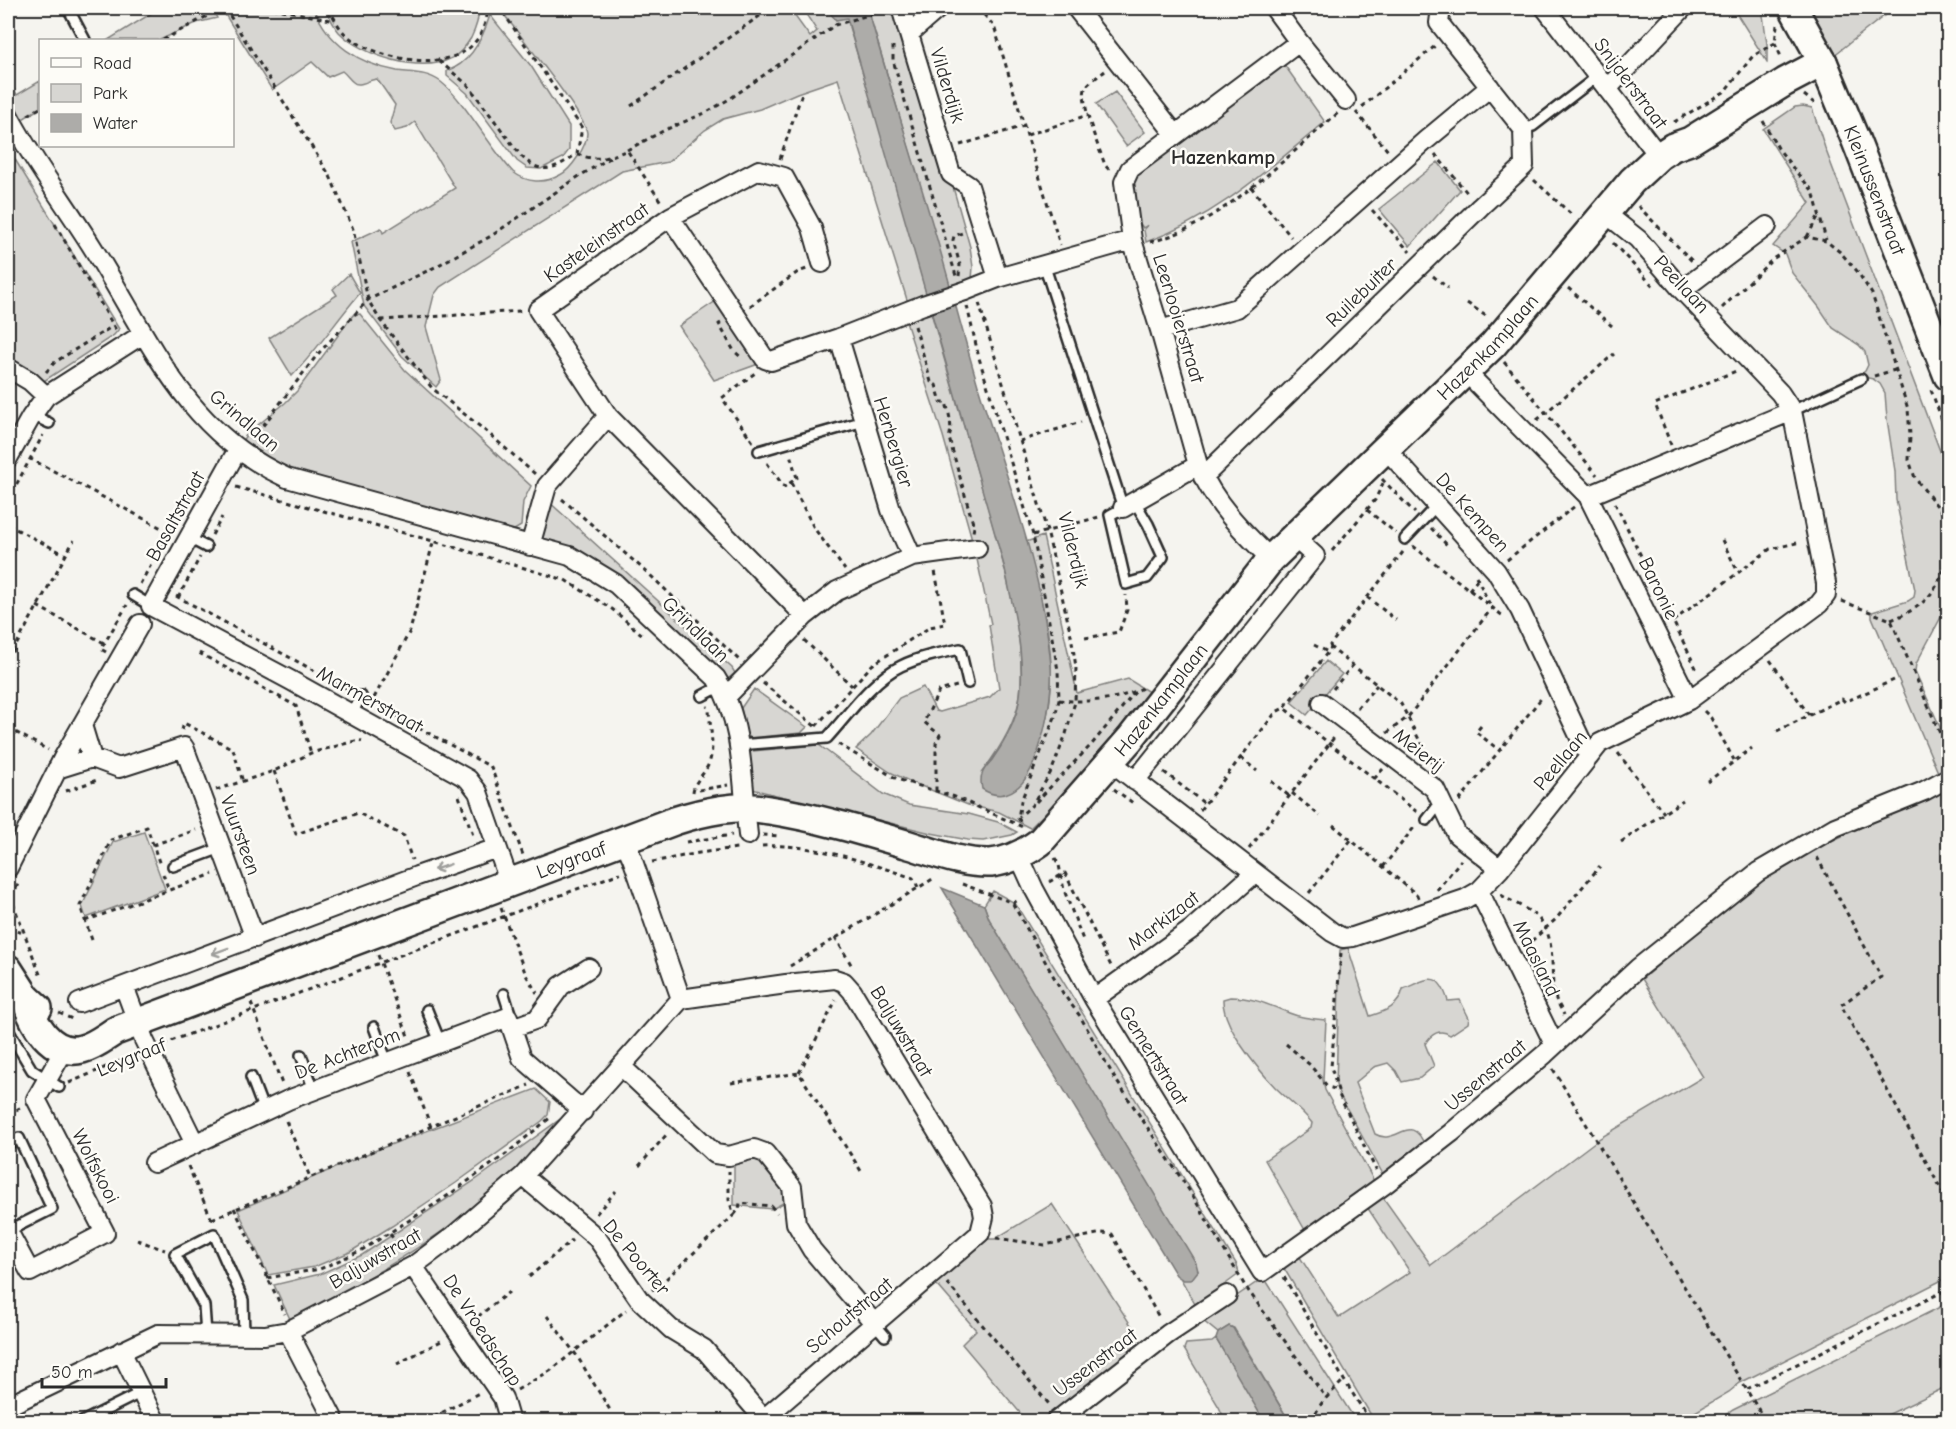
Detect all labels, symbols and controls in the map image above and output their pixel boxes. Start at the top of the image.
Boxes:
street label: Snijderstraat [1589,33,1673,134]
legend [39,39,234,147]
street label: Vilderdijk [925,45,970,126]
text: Road [93,53,132,74]
text: Park [93,83,128,104]
text: Water [93,113,138,134]
street label: Kleinussenstraat [1839,122,1911,259]
district label: Hazenkamp [1171,145,1275,169]
street label: Kasteleinstraat [539,197,654,287]
street label: Leerlooierstraat [1148,251,1209,387]
street label: Peellaan [1649,251,1714,318]
street label: Ruilebuiter [1321,253,1402,332]
street label: Hazenkamplaan [1432,290,1543,405]
street label: Grindlaan [205,384,284,456]
street label: Herbergier [869,394,918,490]
street label: Basaltstraat [141,466,210,565]
street label: De Kempen [1431,468,1514,557]
street label: Vilderdijk [1053,510,1094,591]
street label: Baronie [1634,553,1683,623]
street label: Grindlaan [657,592,734,667]
street label: Hazenkamplaan [1109,639,1212,761]
street label: Marmerstraat [313,661,428,739]
street label: Meierij [1389,723,1449,777]
street label: Peellaan [1529,726,1592,795]
street label: Vuursteen [216,792,266,878]
street label: Leygraaf [533,836,611,884]
one-way arrow [433,863,452,874]
street label: Markizaat [1123,885,1205,955]
street label: Maasland [1508,916,1565,1000]
one-way arrow [211,946,230,957]
street label: Baljuwstraat [865,982,938,1082]
street label: Gemertstraat [1114,1001,1194,1110]
street label: De Achterom [291,1023,403,1084]
street label: Leygraaf [93,1033,171,1082]
street label: Ussenstraat [1440,1034,1532,1116]
street label: Wolfskooi [67,1125,124,1207]
street label: De Poorter [598,1215,675,1300]
street label: Baljuwstraat [325,1222,426,1294]
street label: De Vroedschap [438,1270,527,1390]
street label: Schoutstraat [801,1272,898,1358]
street label: Ussenstraat [1049,1323,1143,1402]
scale bar [42,1351,166,1389]
text: 50 m [51,1362,93,1383]

